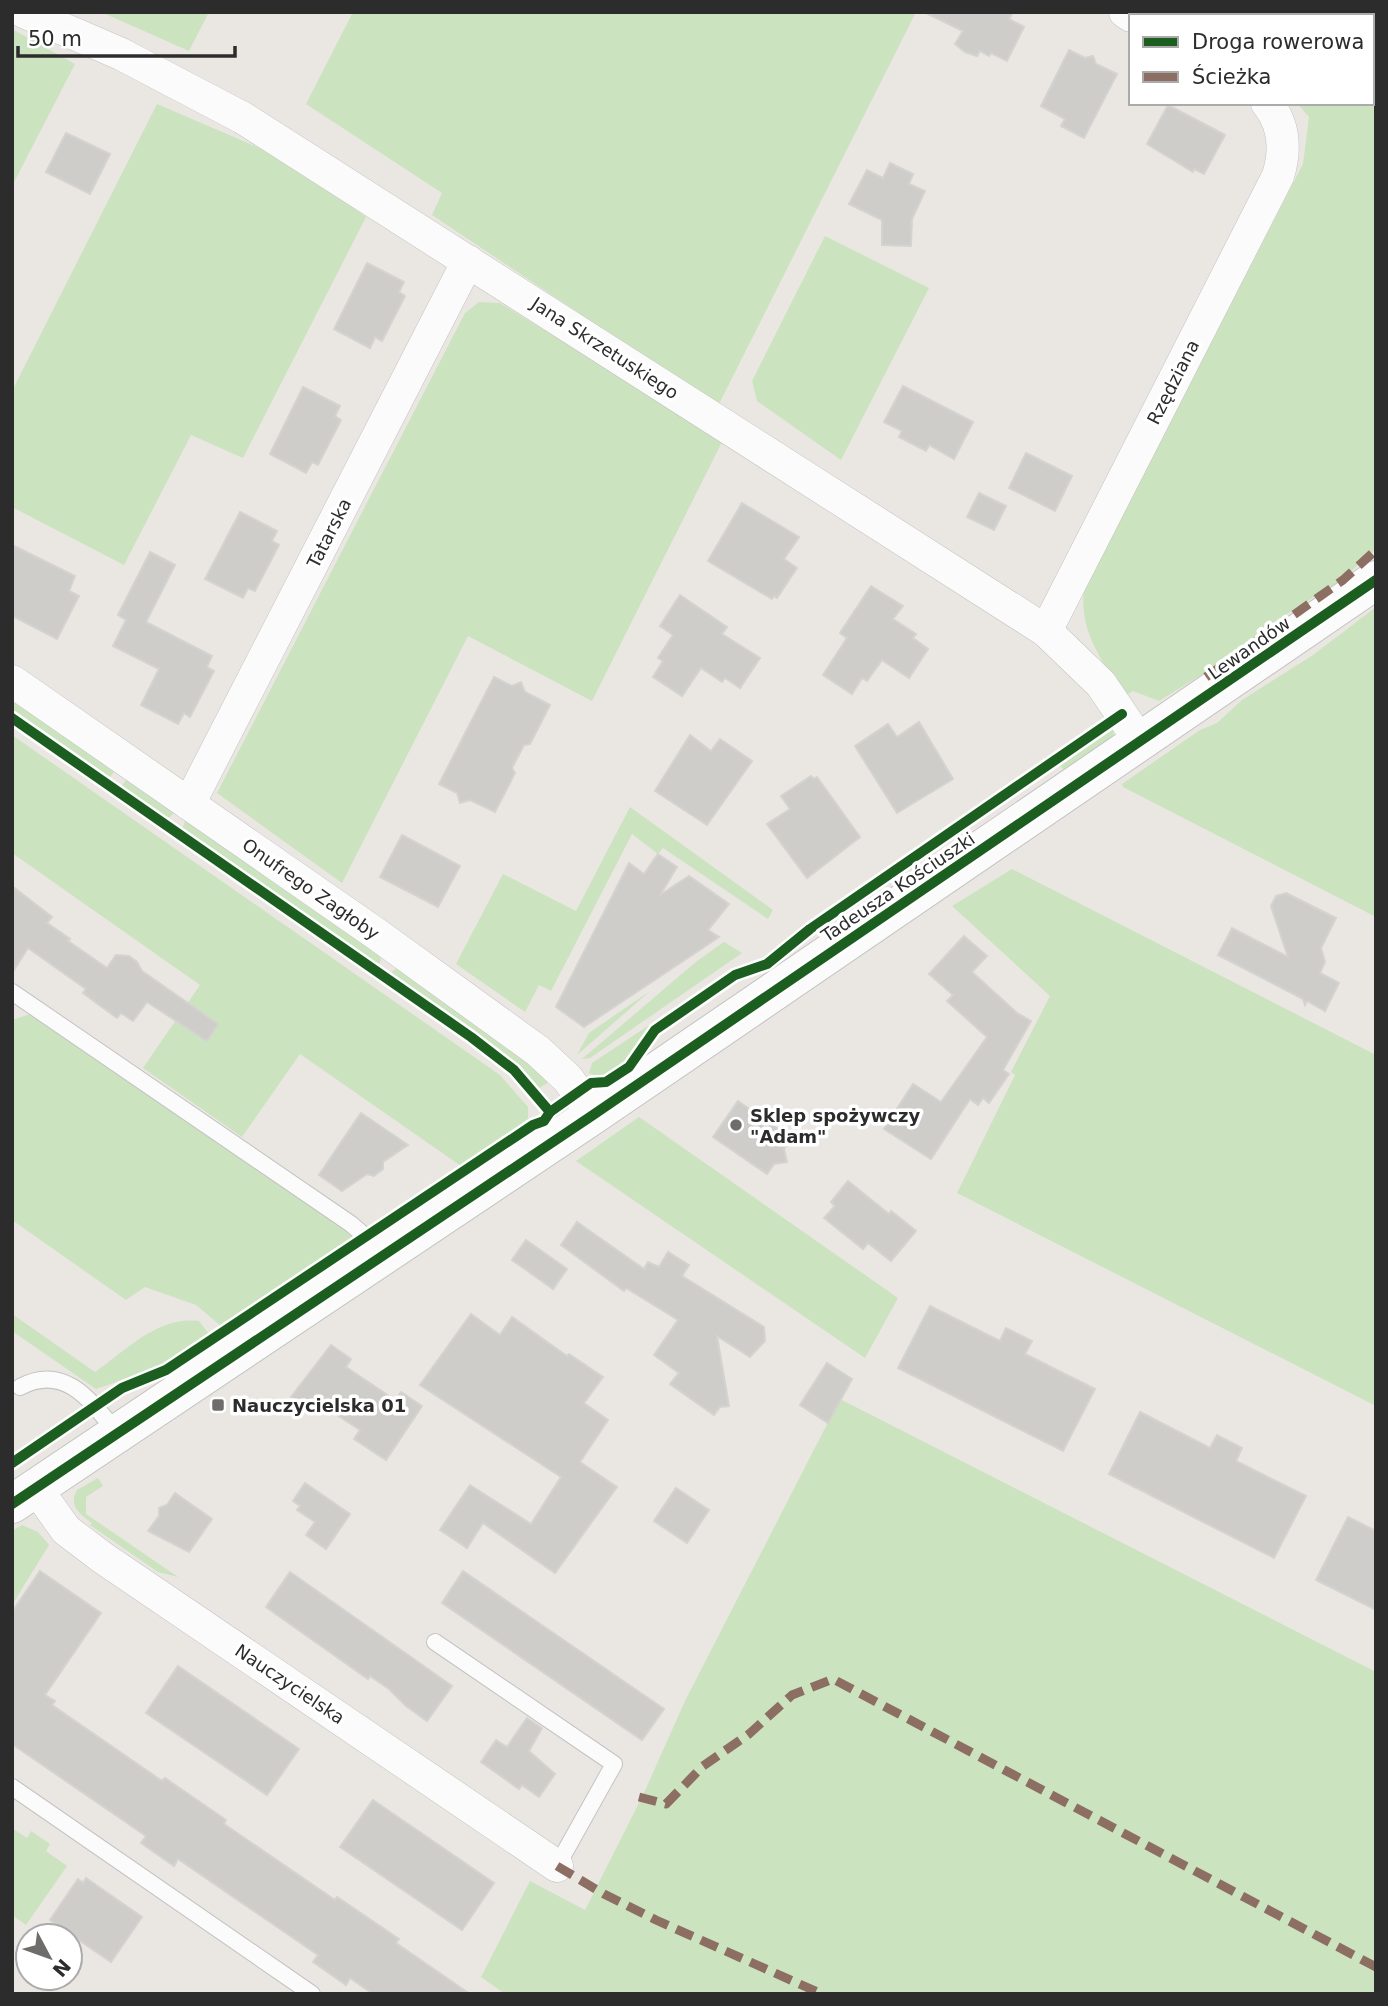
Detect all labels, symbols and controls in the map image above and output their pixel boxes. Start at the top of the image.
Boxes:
scale bar [18,14,234,58]
legend [1129,14,1374,105]
text: 50 m [28,27,82,51]
text: Droga rowerowa [1192,30,1364,54]
text: Ścieżka [1192,64,1271,89]
street label: Jana Skrzetuskiego [527,292,682,403]
street label: Rzędziana [1143,336,1203,428]
street label: Tatarska [302,495,355,572]
street label: Lewandów [1204,612,1294,684]
street label: Tadeusza Kościuszki [817,828,979,947]
street label: Onufrego Zagłoby [238,834,384,944]
place label: Sklep spożywczy "Adam" [750,1105,920,1147]
marker: Sklep spożywczy "Adam" [728,1117,744,1133]
place label: Nauczycielska 01 [232,1395,406,1416]
marker: Nauczycielska 01 [210,1397,226,1413]
street label: Nauczycielska [231,1640,349,1728]
north arrow [14,1922,84,1992]
text: N [48,1955,75,1981]

